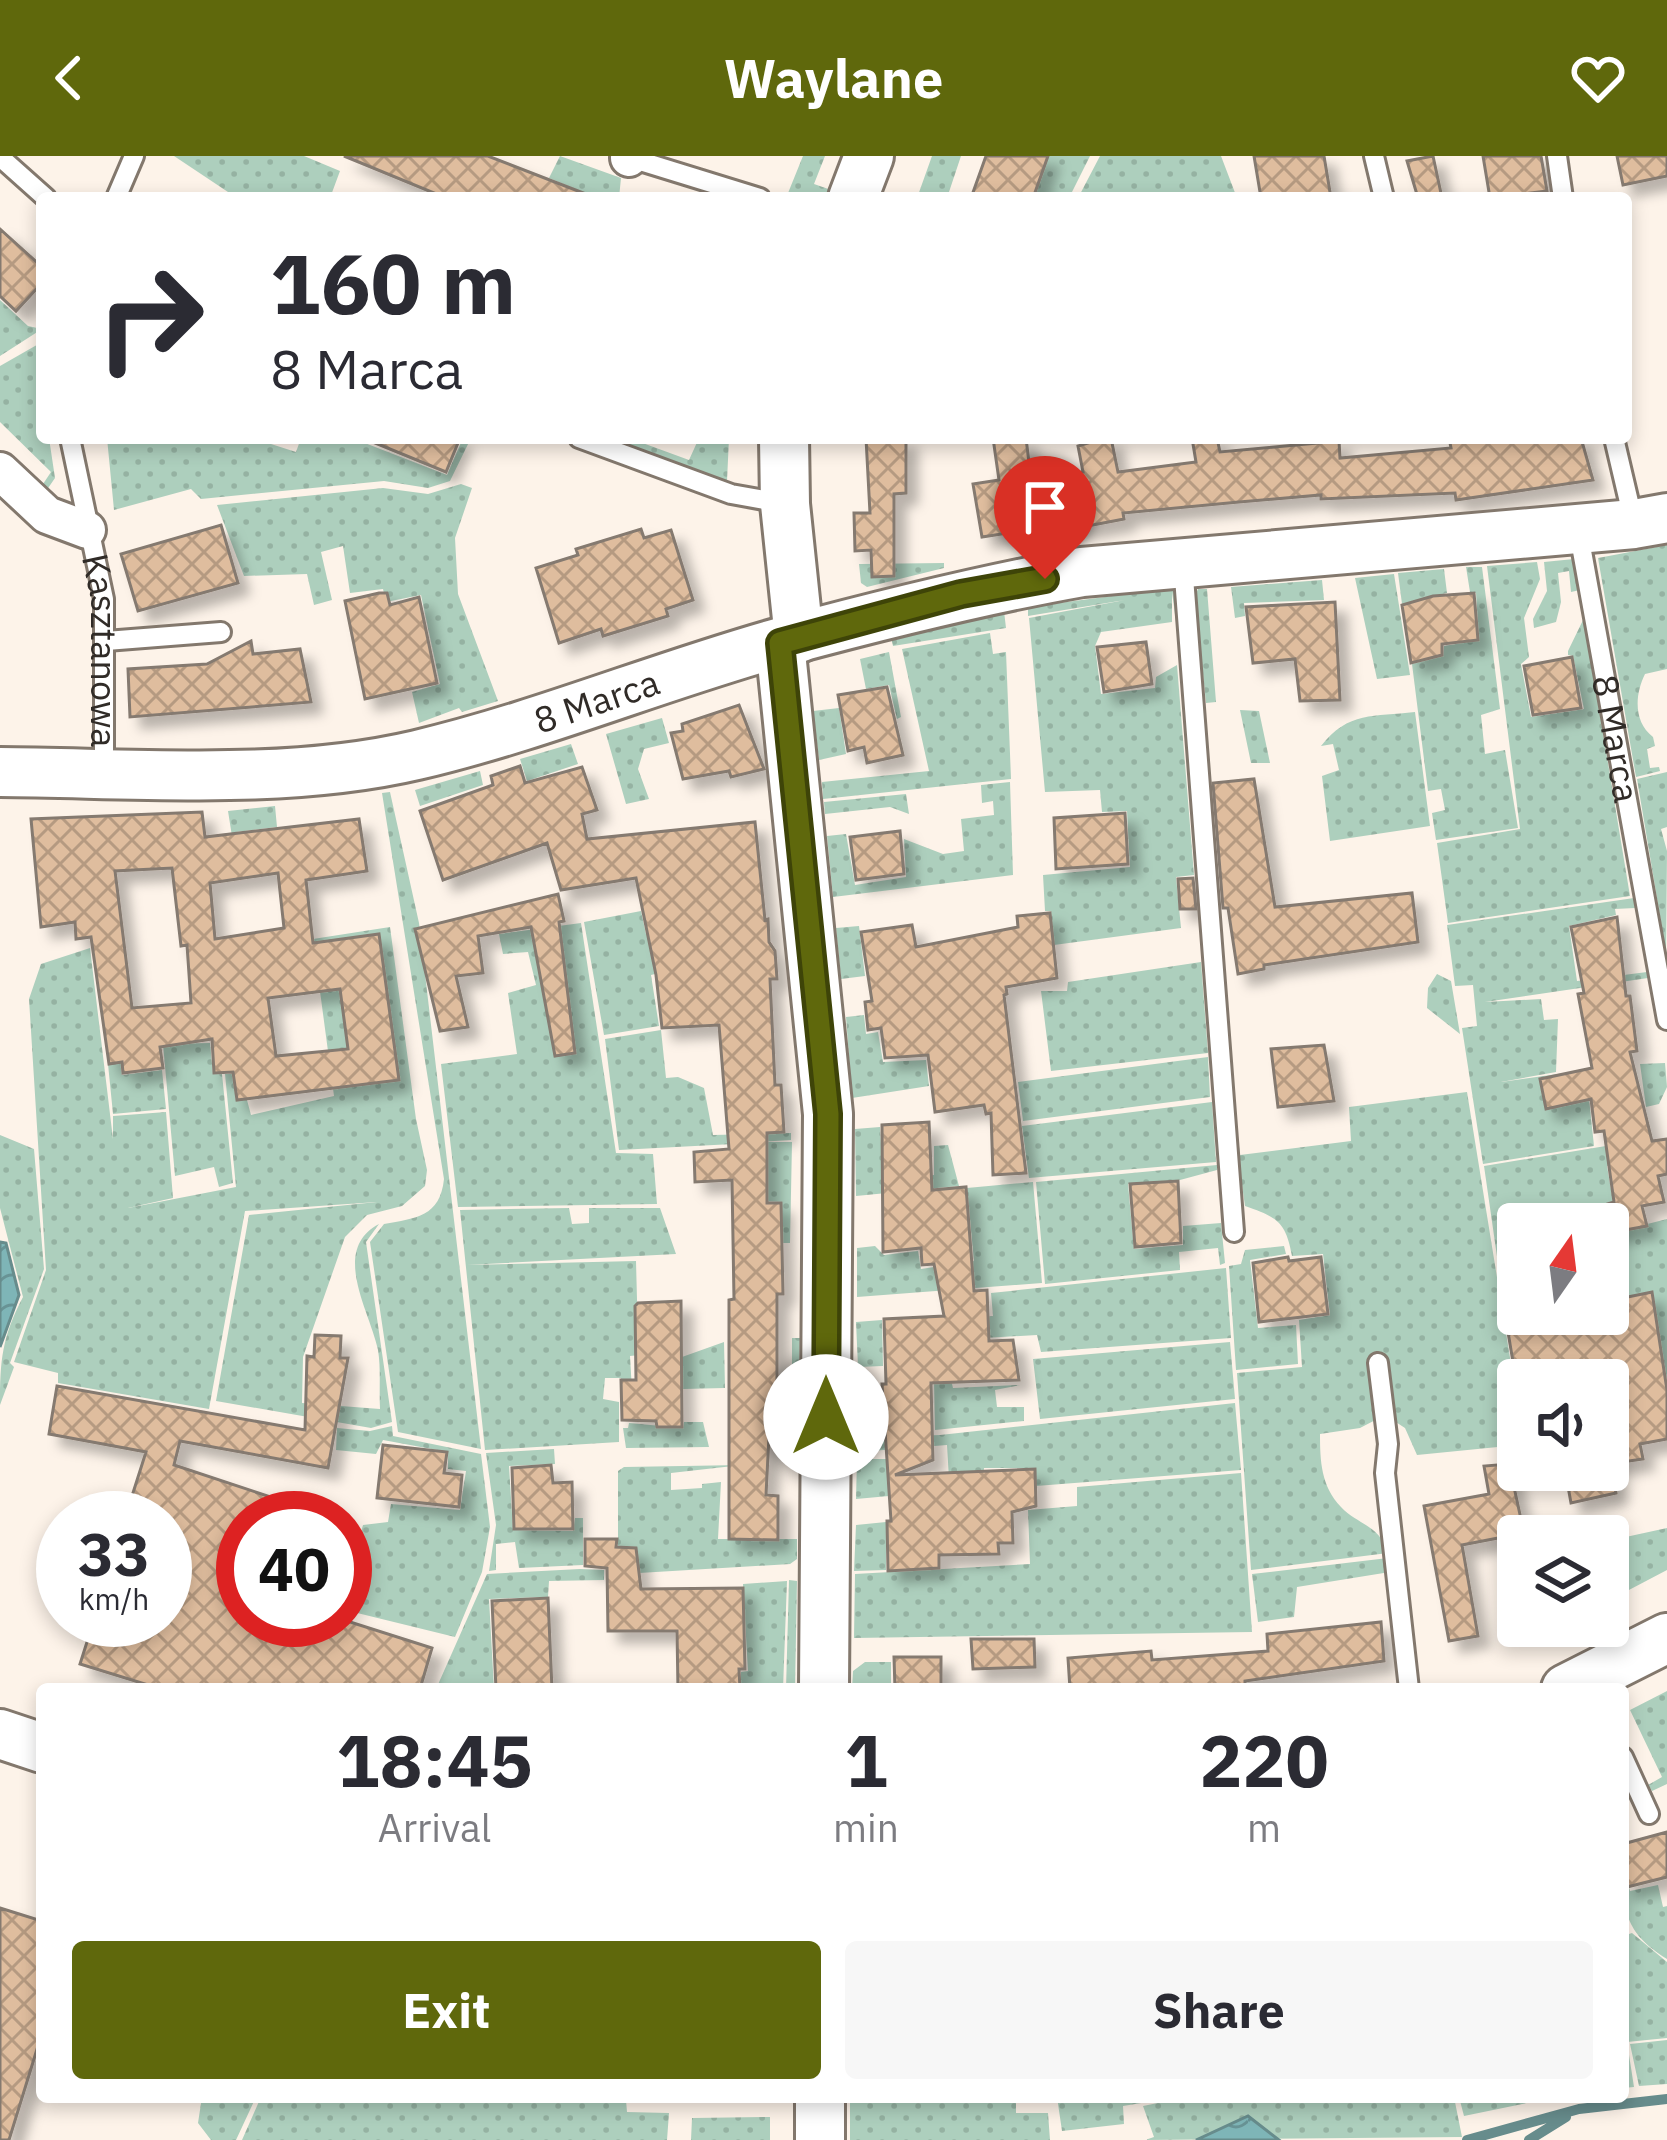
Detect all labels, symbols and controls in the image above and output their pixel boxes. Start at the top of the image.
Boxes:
text: Waylane [724,43,943,113]
icon: back [36,45,102,111]
icon: heart [1565,45,1631,111]
text: 160 m [270,228,516,337]
icon: right [72,240,228,396]
text: 8 Marca [270,334,463,404]
pin [994,456,1096,579]
icon: arrive [1012,474,1078,540]
street label: Kasztanowa [72,549,128,748]
street label: 8 Marca [528,658,665,743]
street label: 8 Marca [1582,671,1651,806]
north arrow [1497,1203,1629,1335]
map controls [1497,1203,1629,1647]
position arrow [763,1354,889,1480]
button: sound [1497,1359,1629,1491]
speed limit sign: 40 [216,1491,372,1647]
text: 33 [78,1514,150,1593]
button: layers [1497,1515,1629,1647]
text: km/h [79,1579,149,1618]
text: 18:45 [336,1713,533,1807]
text: 1 [844,1713,888,1807]
text: 220 [1199,1713,1329,1807]
text: Arrival [378,1802,491,1853]
text: min [833,1802,899,1853]
text: m [1247,1802,1281,1853]
button: Exit [72,1941,821,2079]
button: Share [845,1941,1593,2079]

